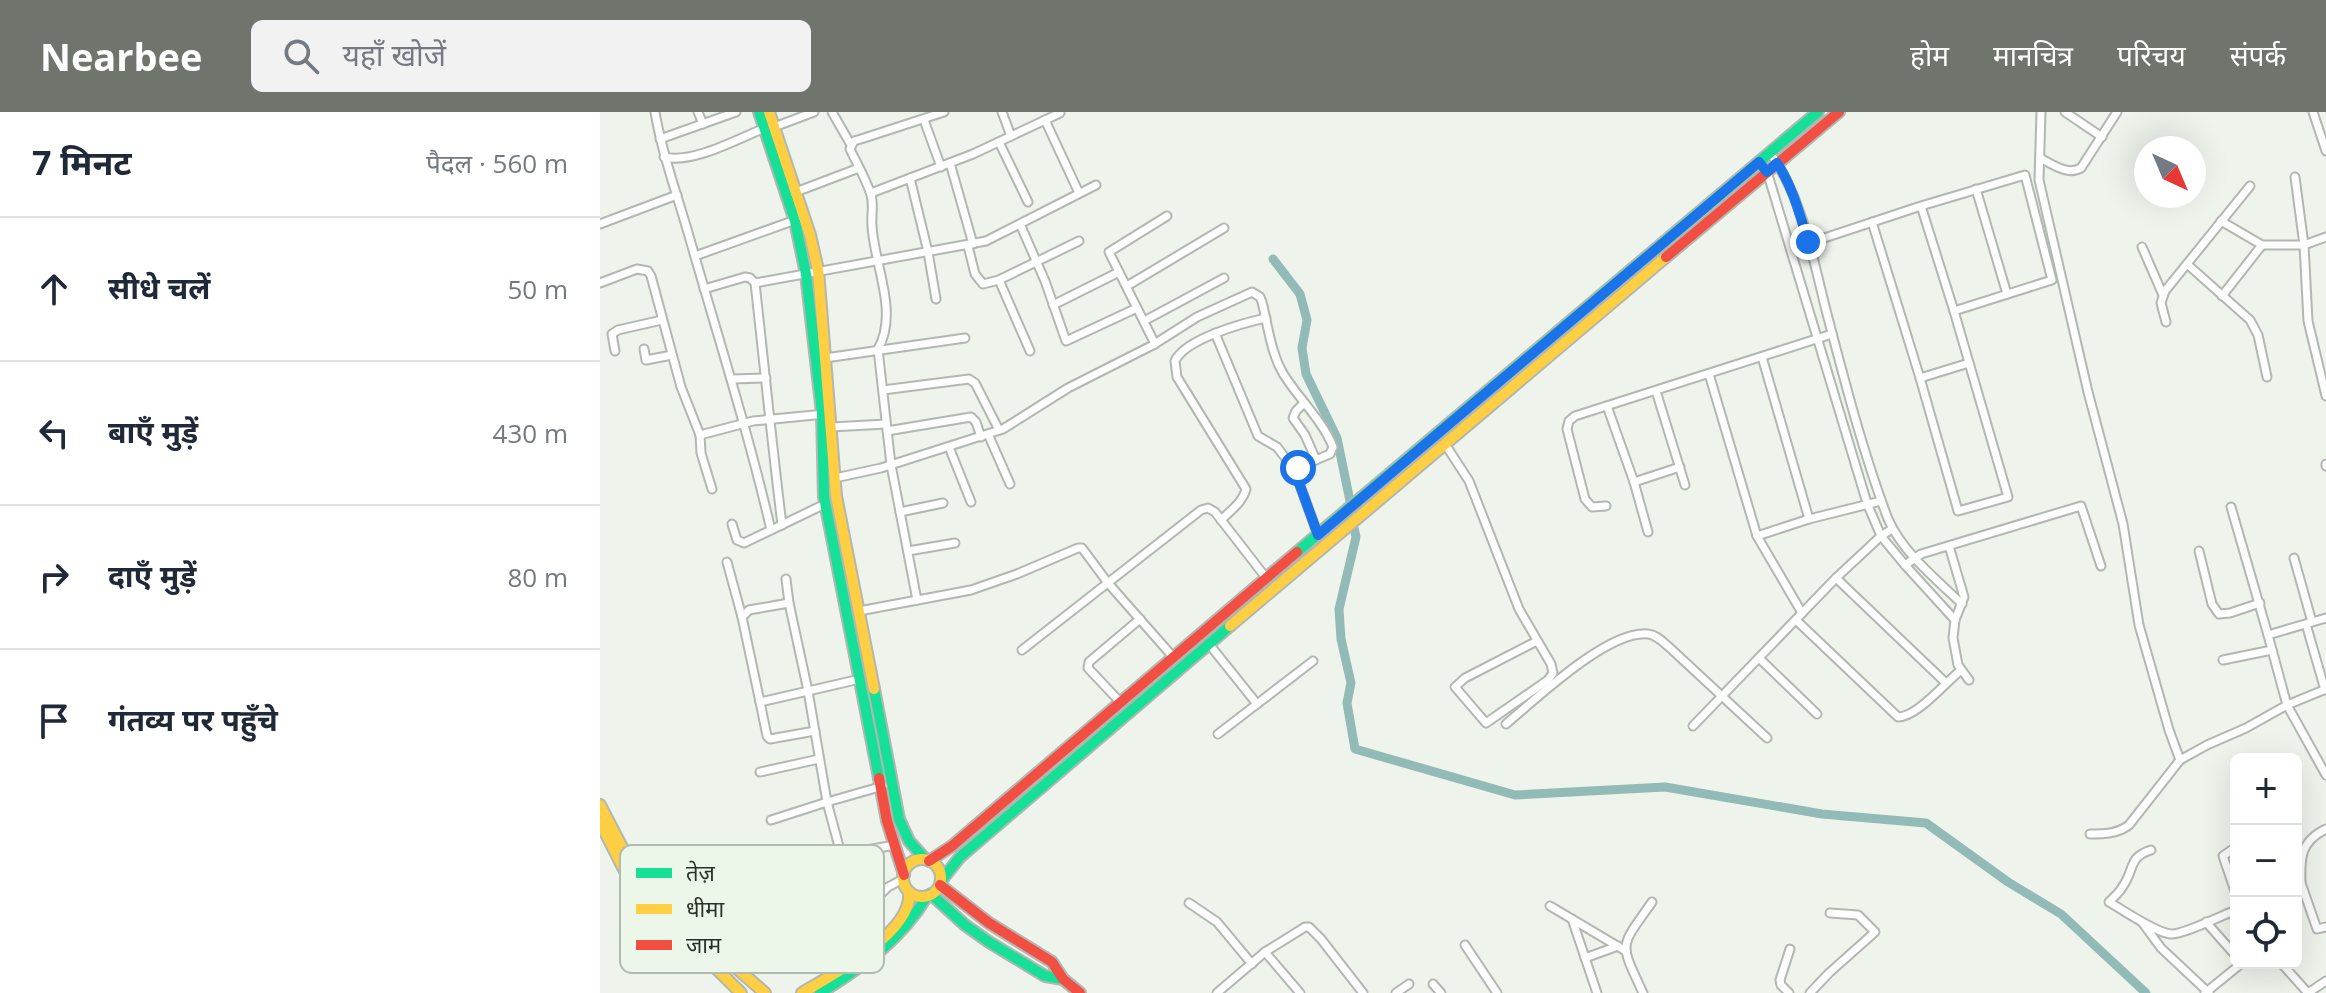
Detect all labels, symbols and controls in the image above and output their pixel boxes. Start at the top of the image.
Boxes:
search box [251,20,811,92]
text: Nearbee [40,30,203,82]
icon: search [279,34,323,78]
text: यहाँ खोजें [343,34,446,75]
text: होम [1910,36,1949,74]
text: मानचित्र [1993,36,2073,74]
text: परिचय [2117,36,2186,74]
text: संपर्क [2230,36,2286,74]
north arrow [2134,136,2206,208]
text: 7 मिनट [32,139,132,185]
text: पैदल · 560 m [426,145,568,181]
route end [1790,224,1826,260]
icon: ahead [32,267,76,311]
text: सीधे चलें [108,267,210,308]
text: 50 m [507,271,568,307]
icon: left [32,411,76,455]
text: बाएँ मुड़ें [108,411,198,452]
text: 430 m [493,415,568,451]
route start [1280,450,1316,486]
icon: right [32,555,76,599]
text: दाएँ मुड़ें [108,555,196,596]
text: 80 m [507,559,568,595]
icon: arrive [32,699,76,743]
text: गंतव्य पर पहुँचे [108,699,278,740]
map controls [2230,753,2302,969]
button: + [2230,753,2302,825]
button: − [2230,825,2302,897]
legend [620,845,884,973]
text: तेज़ [686,857,716,887]
text: धीमा [686,893,724,923]
button: locate [2230,897,2302,969]
text: जाम [686,929,722,959]

